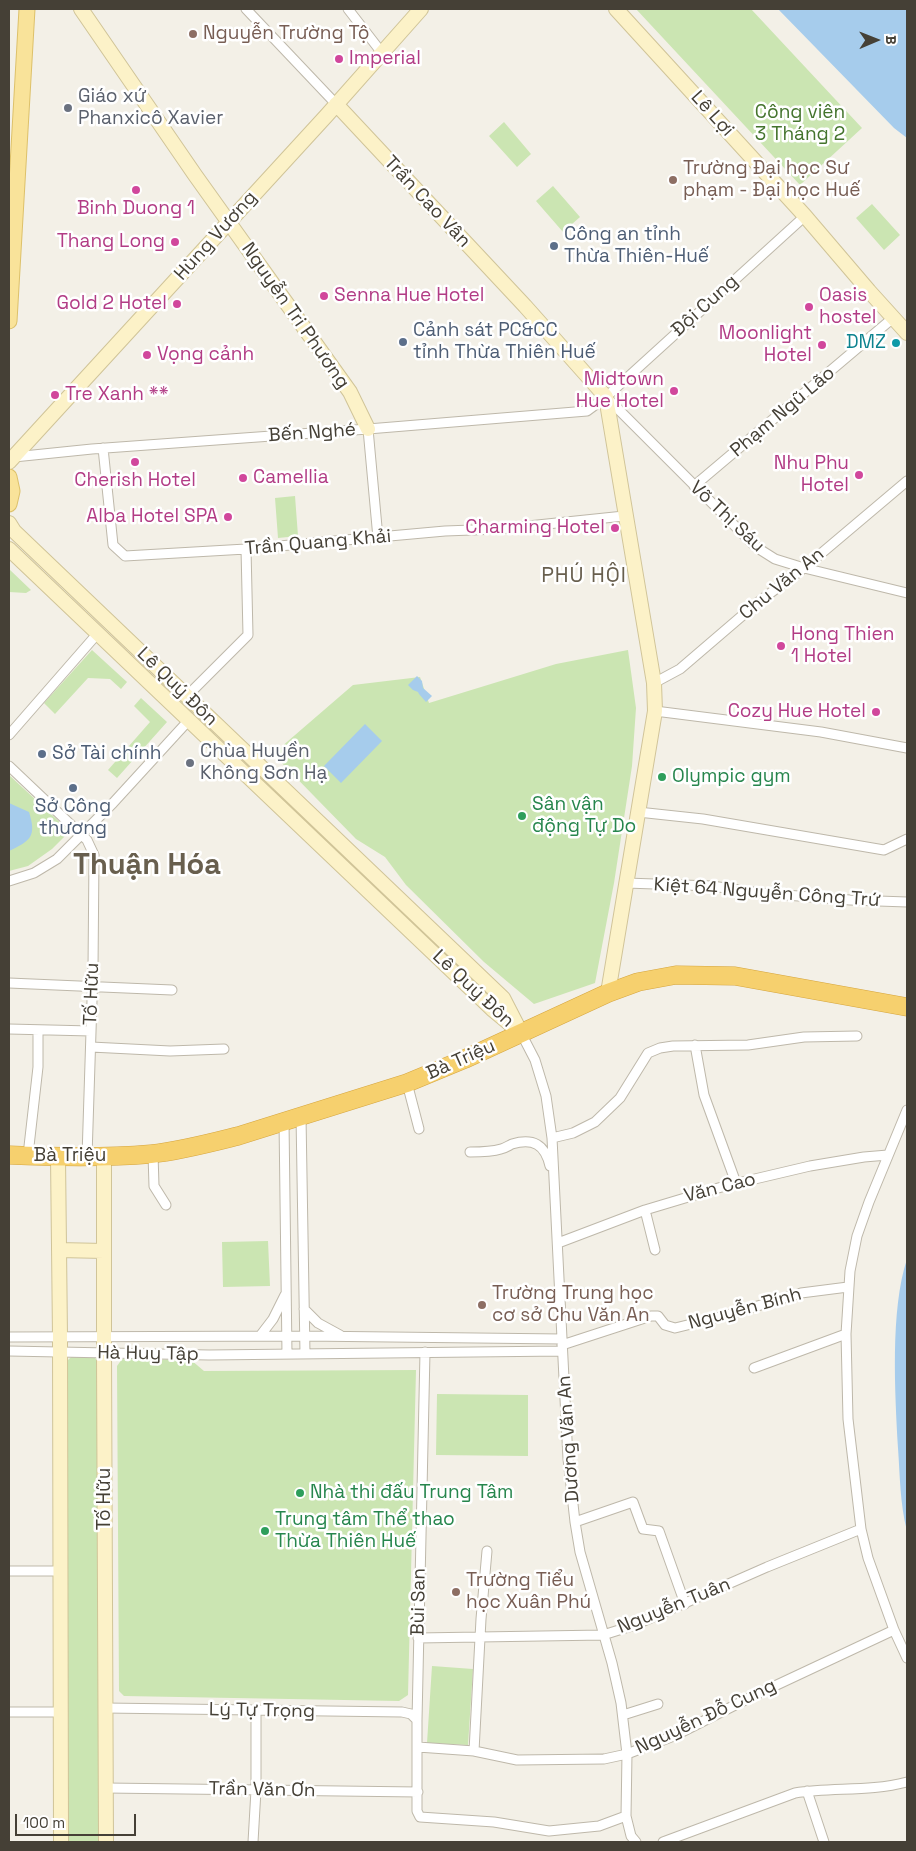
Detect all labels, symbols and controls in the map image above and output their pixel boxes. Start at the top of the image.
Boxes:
north arrow [851,15,901,65]
place label: Nguyễn Trường Tộ [203,23,370,45]
marker: Nguyễn Trường Tộ [187,28,199,40]
text: B [882,35,900,45]
place label: Imperial [349,48,421,70]
marker: Imperial [333,53,345,65]
place label: Giáo xứ Phanxicô Xavier [78,86,223,130]
street label: Lê Lợi [686,87,738,141]
marker: Giáo xứ Phanxicô Xavier [62,102,74,114]
park label: Công viên 3 Tháng 2 [755,102,845,146]
street label: Trần Cao Vân [379,151,475,253]
place label: Trường Đại học Sư phạm - Đại học Huế [683,158,861,202]
marker: Trường Đại học Sư phạm - Đại học Huế [667,174,679,186]
marker: Binh Duong 1 [130,184,142,196]
street label: Hùng Vương [170,187,262,285]
place label: Binh Duong 1 [77,198,195,220]
place label: Công an tỉnh Thừa Thiên-Huế [564,224,709,268]
place label: Thang Long [57,231,165,253]
marker: Thang Long [169,236,181,248]
street label: Nguyễn Tri Phương [236,239,354,393]
marker: Công an tỉnh Thừa Thiên-Huế [548,240,560,252]
street label: Đội Cung [667,270,743,342]
place label: Senna Hue Hotel [334,285,484,307]
place label: Oasis hostel [819,285,876,329]
marker: Senna Hue Hotel [318,290,330,302]
place label: Gold 2 Hotel [56,293,167,315]
marker: Gold 2 Hotel [171,298,183,310]
marker: Oasis hostel [803,301,815,313]
place label: Cảnh sát PC&CC tỉnh Thừa Thiên Huế [413,320,596,364]
place label: Moonlight Hotel [719,323,812,367]
place label: DMZ [846,332,886,354]
marker: Cảnh sát PC&CC tỉnh Thừa Thiên Huế [397,336,409,348]
marker: DMZ [890,337,902,349]
marker: Moonlight Hotel [816,339,828,351]
place label: Vọng cảnh [157,344,254,366]
marker: Vọng cảnh [141,349,153,361]
street label: Phạm Ngũ Lão [726,362,840,462]
place label: Midtown Hue Hotel [576,369,664,413]
place label: Tre Xanh ** [65,384,169,406]
marker: Midtown Hue Hotel [668,385,680,397]
marker: Tre Xanh ** [49,389,61,401]
street label: Bến Nghé [267,419,357,447]
place label: Nhu Phu Hotel [774,453,849,497]
marker: Cherish Hotel [129,456,141,468]
place label: Camellia [253,467,329,489]
marker: Nhu Phu Hotel [853,469,865,481]
place label: Cherish Hotel [74,470,196,492]
marker: Camellia [237,472,249,484]
street label: Võ Thị Sáu [685,477,769,557]
place label: Alba Hotel SPA [86,506,218,528]
marker: Alba Hotel SPA [222,511,234,523]
place label: Charming Hotel [465,517,605,539]
marker: Charming Hotel [609,522,621,534]
street label: Trần Quang Khải [244,525,392,561]
street label: Chu Văn An [735,543,829,625]
district label: PHÚ HỘI [540,563,628,589]
place label: Hong Thien 1 Hotel [791,624,894,668]
marker: Hong Thien 1 Hotel [775,640,787,652]
street label: Lê Quý Đôn [132,643,222,731]
place label: Cozy Hue Hotel [728,701,866,723]
marker: Cozy Hue Hotel [870,706,882,718]
place label: Chùa Huyền Không Sơn Hạ [200,741,327,785]
place label: Sở Tài chính [52,743,161,765]
marker: Sở Tài chính [36,748,48,760]
marker: Chùa Huyền Không Sơn Hạ [184,757,196,769]
place label: Olympic gym [672,766,791,788]
marker: Olympic gym [656,771,668,783]
marker: Sở Công thương [67,782,79,794]
place label: Sân vận động Tự Do [532,794,636,838]
place label: Sở Công thương [35,796,111,840]
marker: Sân vận động Tự Do [516,810,528,822]
district label: Thuận Hóa [73,849,221,883]
street label: Kiệt 64 Nguyễn Công Trứ [653,874,881,912]
street label: Lê Quý Đôn [427,945,519,1033]
street label: Tố Hữu [80,962,104,1026]
street label: Bà Triệu [423,1035,499,1085]
street label: Bà Triệu [34,1145,106,1167]
street label: Văn Cao [682,1168,758,1208]
place label: Trường Trung học cơ sở Chu Văn An [492,1283,654,1327]
street label: Nguyễn Bính [686,1283,804,1335]
marker: Trường Trung học cơ sở Chu Văn An [476,1299,488,1311]
street label: Hà Huy Tập [97,1342,199,1366]
street label: Dương Văn An [553,1375,585,1503]
street label: Tố Hữu [94,1468,116,1530]
place label: Nhà thi đấu Trung Tâm [310,1482,513,1504]
marker: Nhà thi đấu Trung Tâm [294,1487,306,1499]
place label: Trung tâm Thể thao Thừa Thiên Huế [275,1509,455,1553]
marker: Trung tâm Thể thao Thừa Thiên Huế [259,1525,271,1537]
street label: Bùi San [407,1568,431,1636]
place label: Trường Tiểu học Xuân Phú [466,1570,591,1614]
street label: Nguyễn Tuân [614,1573,734,1639]
marker: Trường Tiểu học Xuân Phú [450,1586,462,1598]
street label: Nguyễn Đỗ Cung [632,1674,780,1760]
street label: Lý Tự Trọng [209,1699,315,1723]
street label: Trần Văn Ơn [208,1778,316,1802]
scale bar [18,1804,139,1836]
text: 100 m [23,1813,65,1832]

